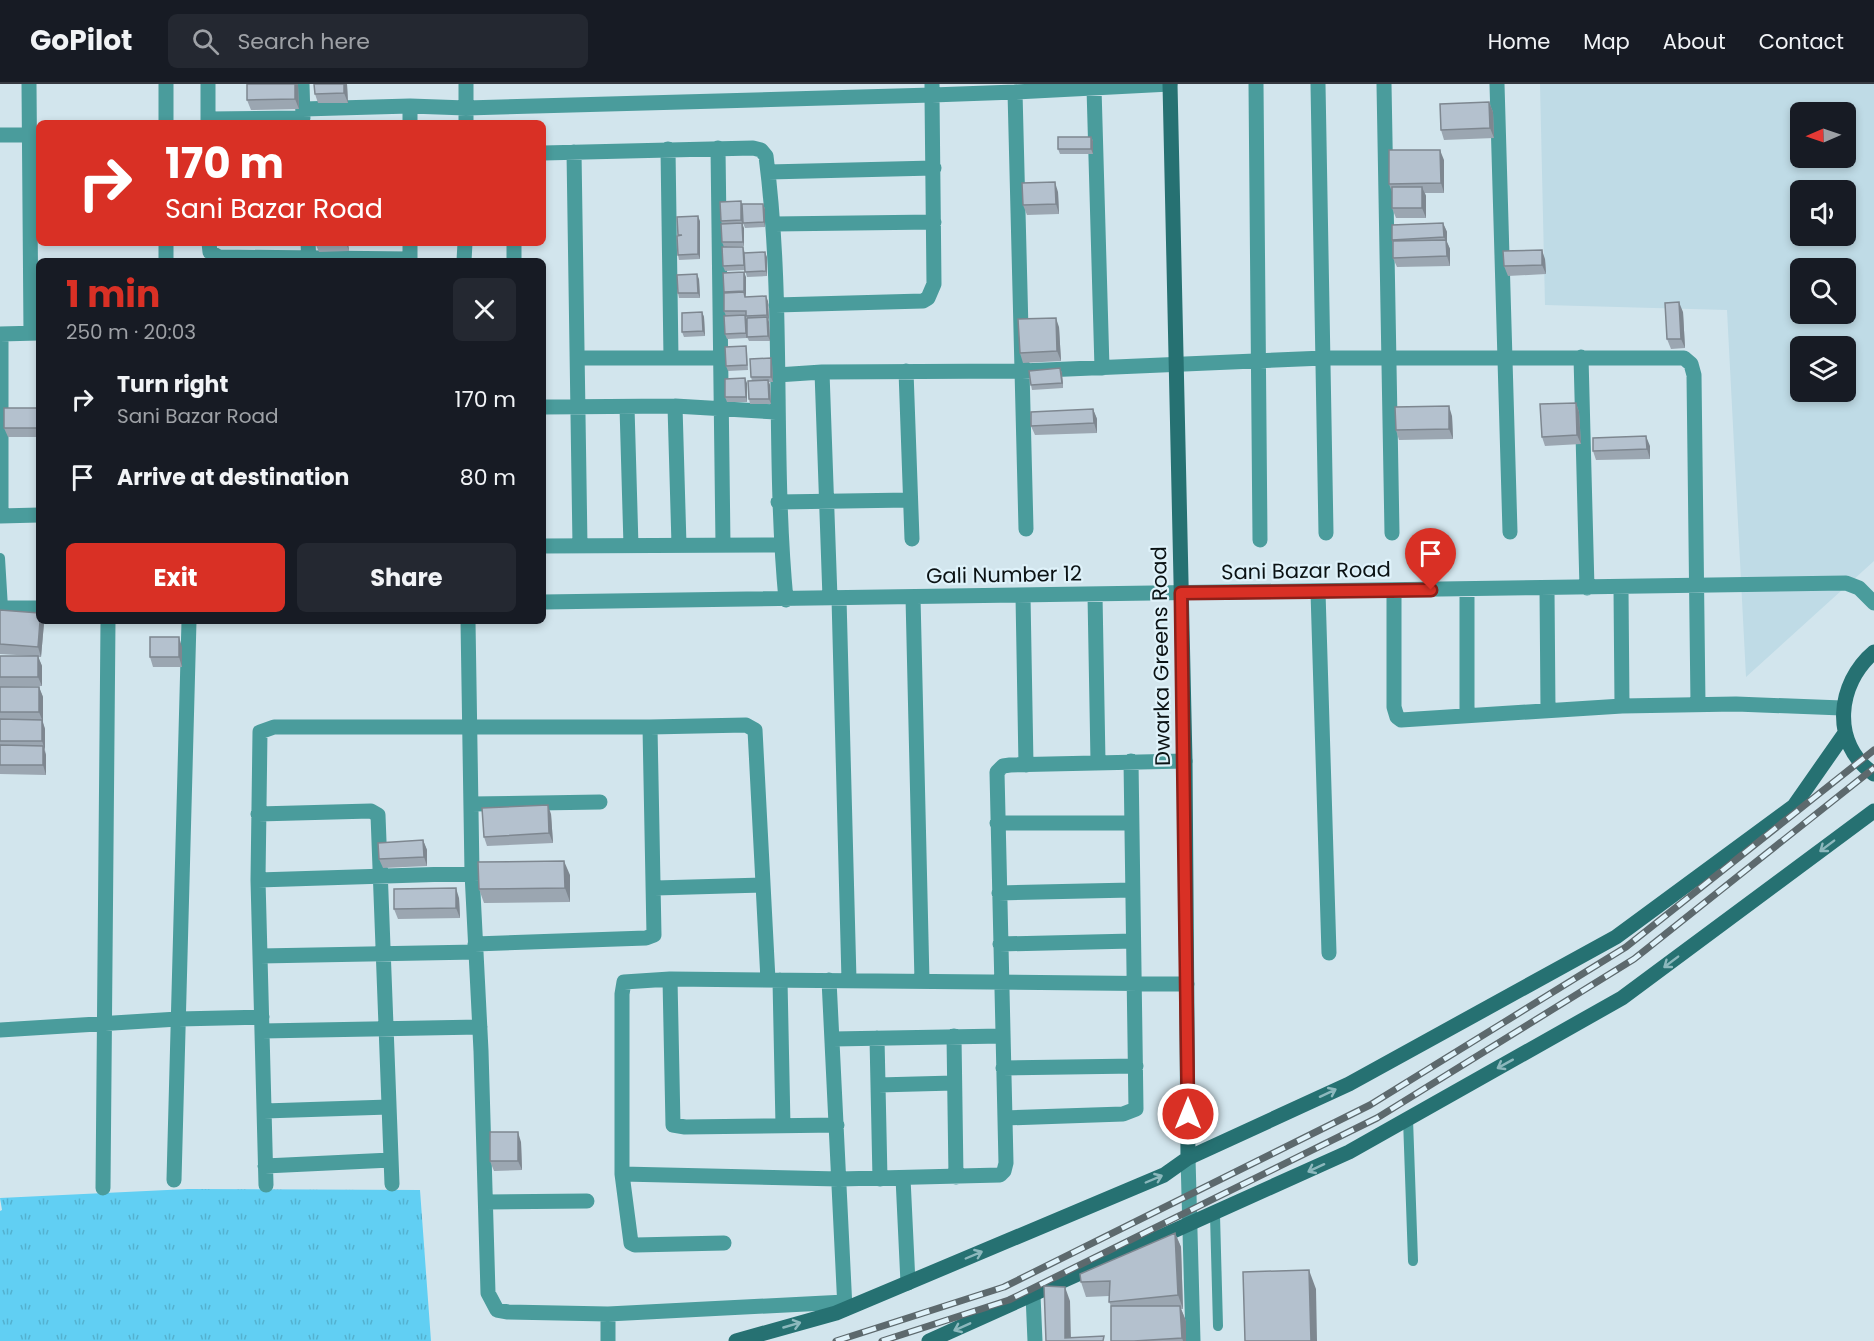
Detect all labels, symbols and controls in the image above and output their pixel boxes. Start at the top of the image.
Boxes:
search box [168,14,588,68]
text: GoPilot [30,21,132,60]
icon: search [189,25,222,58]
text: Search here [237,26,370,57]
text: Home [1488,27,1550,56]
text: Map [1583,27,1630,56]
text: About [1663,27,1726,56]
text: Contact [1759,27,1844,56]
north arrow [1790,102,1856,168]
map controls [1790,102,1856,402]
text: 170 m [165,134,284,193]
icon: right [66,144,144,222]
button: sound [1790,180,1856,246]
text: Sani Bazar Road [165,190,383,227]
button: search [1790,258,1856,324]
text: 1 min [66,269,160,320]
button: close [453,278,516,341]
text: 250 m · 20:03 [66,318,196,346]
button: layers [1790,336,1856,402]
text: Turn right [117,369,228,400]
icon: right [66,383,99,416]
text: 170 m [455,384,516,415]
text: Sani Bazar Road [117,402,279,430]
icon: arrive [66,461,99,494]
text: Arrive at destination [117,462,349,493]
text: 80 m [460,462,516,493]
pin [1405,528,1456,590]
icon: arrive [1414,537,1447,570]
button: Exit [66,543,285,612]
button: Share [297,543,516,612]
street label: Dwarka Greens Road [1144,546,1177,766]
street label: Sani Bazar Road [1221,555,1391,586]
street label: Gali Number 12 [926,559,1082,590]
one-way arrow [1819,839,1835,852]
one-way arrow [1663,956,1679,968]
one-way arrow [1497,1058,1514,1070]
position arrow [1156,1082,1220,1146]
one-way arrow [1319,1087,1337,1099]
one-way arrow [1307,1163,1325,1174]
one-way arrow [1144,1173,1162,1184]
one-way arrow [964,1249,983,1260]
one-way arrow [782,1319,801,1330]
one-way arrow [953,1321,971,1333]

